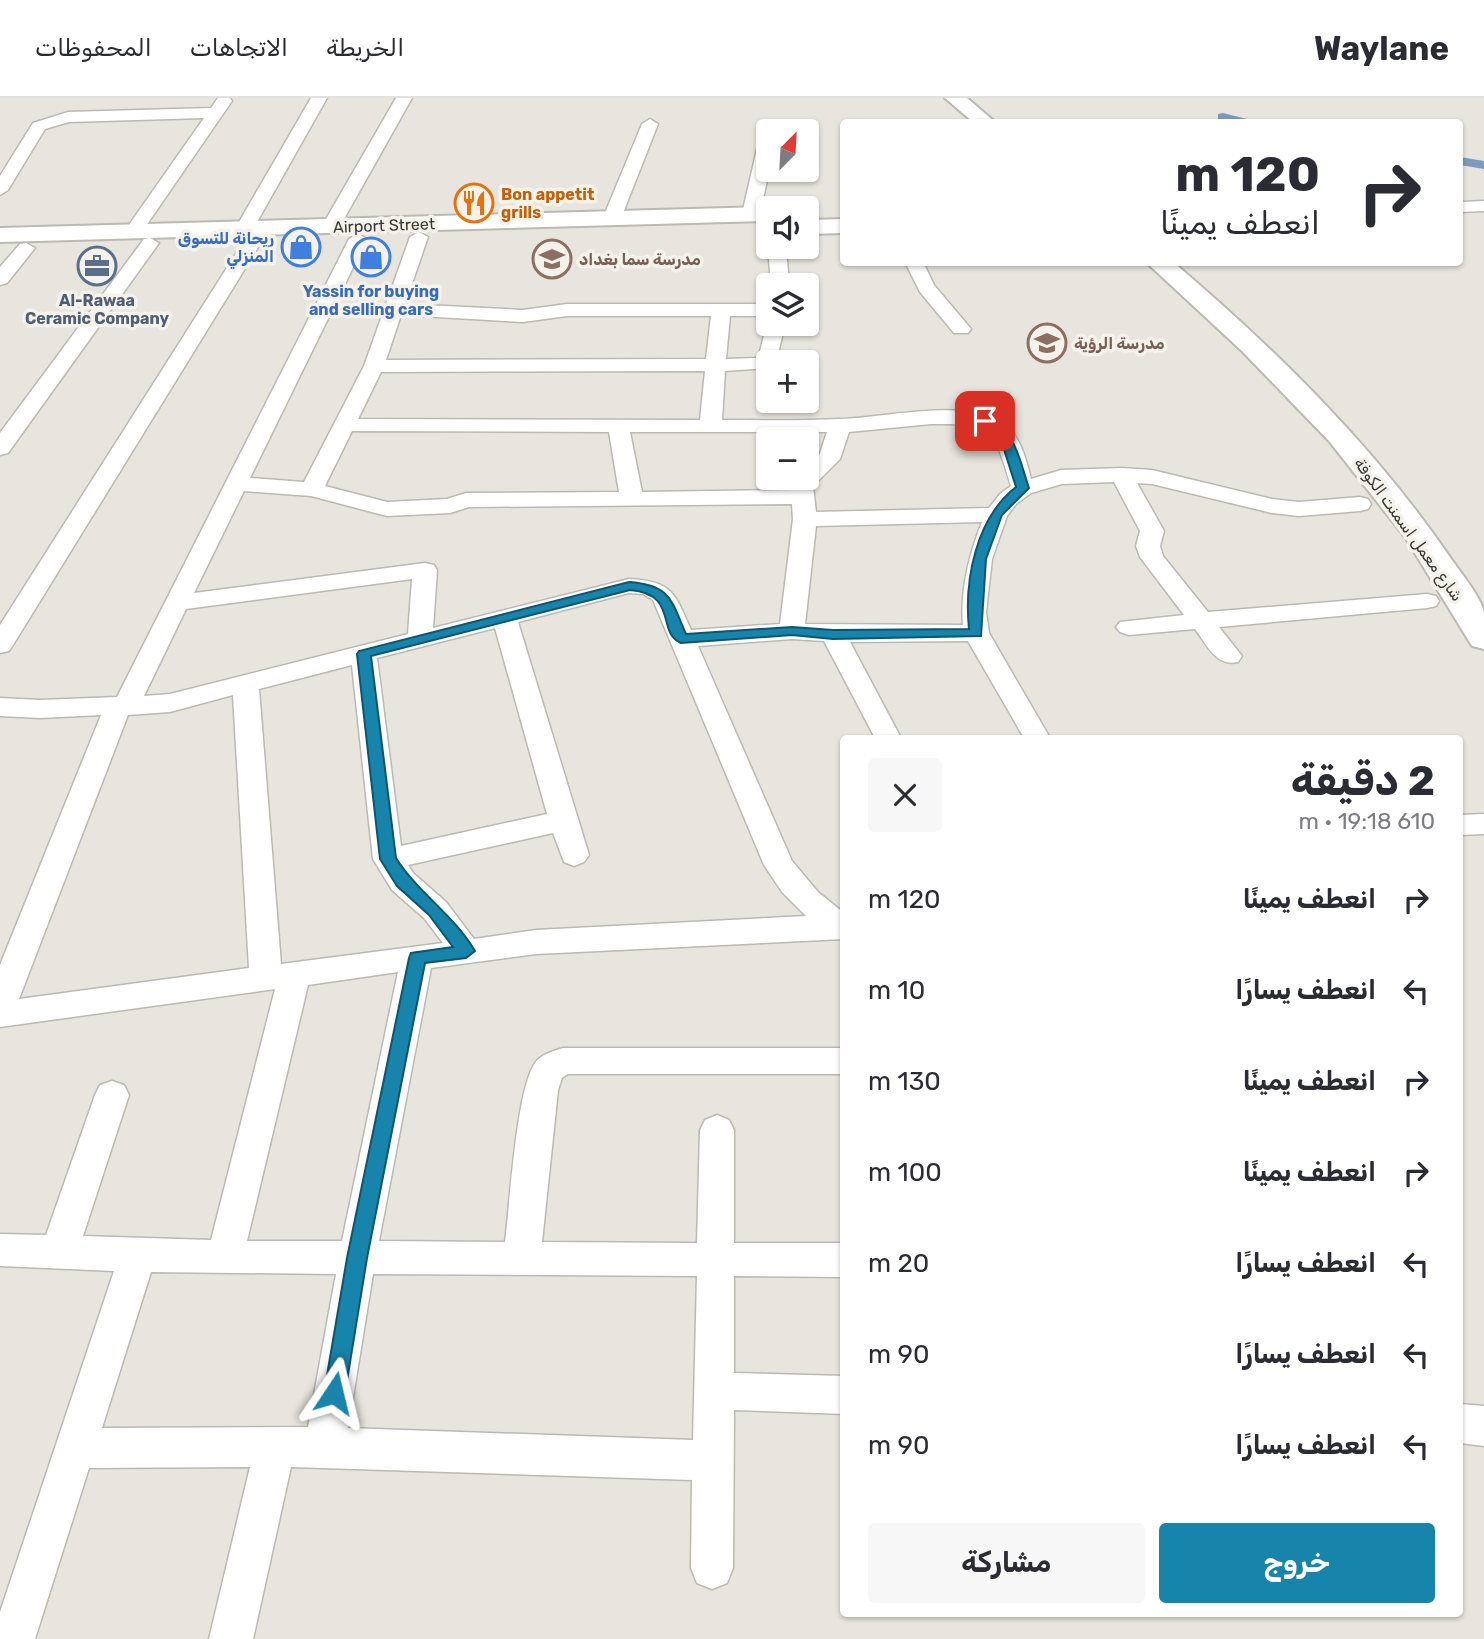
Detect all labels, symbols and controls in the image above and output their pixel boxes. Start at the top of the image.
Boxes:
text: Waylane [1314,29,1449,68]
text: المحفوظات [35,34,152,62]
text: الاتجاهات [190,34,288,62]
text: الخريطة [326,34,404,62]
north arrow [756,119,819,182]
map controls [756,119,819,490]
text: 120 m [1175,145,1320,203]
icon: right [1344,147,1435,238]
restaurant icon: Bon appetit grills [453,182,495,224]
place label: Bon appetit grills [501,185,595,222]
button: sound [756,196,819,259]
text: انعطف يمينًا [1160,204,1320,242]
street label: Airport Street [333,214,435,237]
shop icon: ريحانة للتسوق المنزلي [280,226,322,268]
place label: ريحانة للتسوق المنزلي [178,229,274,269]
shop icon: Yassin for buying and selling cars [350,236,392,278]
school or university icon: مدرسة سما بغداد [531,238,573,280]
office icon: Al-Rawaa Ceramic Company [76,245,118,287]
place label: مدرسة سما بغداد [579,250,701,269]
button: layers [756,273,819,336]
place label: Yassin for buying and selling cars [303,282,439,319]
place label: Al-Rawaa Ceramic Company [25,291,170,328]
school or university icon: مدرسة الرؤية [1026,322,1068,364]
place label: مدرسة الرؤية [1074,334,1165,353]
button: + [756,350,819,413]
pin [955,391,1015,451]
icon: arrive [966,402,1004,440]
button: − [756,427,819,490]
street label: شارع معمل اسمنت الكوفة [1349,454,1467,606]
text: 2 دقيقة [1291,756,1435,806]
button: close [868,758,942,832]
text: 610 m · 19:18 [1298,807,1435,835]
icon: right [1397,881,1435,919]
text: 120 m [868,884,940,915]
text: انعطف يمينًا [1243,884,1376,915]
icon: left [1397,972,1435,1010]
text: 10 m [868,975,925,1006]
text: انعطف يسارًا [1235,975,1376,1006]
icon: right [1397,1063,1435,1101]
text: 130 m [868,1066,941,1097]
text: انعطف يمينًا [1243,1066,1376,1097]
icon: right [1397,1154,1435,1192]
text: 100 m [868,1157,942,1188]
text: انعطف يمينًا [1243,1157,1376,1188]
icon: left [1397,1245,1435,1283]
text: 20 m [868,1248,929,1279]
text: انعطف يسارًا [1235,1248,1376,1279]
icon: left [1397,1336,1435,1374]
text: 90 m [868,1339,929,1370]
text: انعطف يسارًا [1235,1339,1376,1370]
position arrow [297,1356,371,1430]
icon: left [1397,1427,1435,1465]
text: 90 m [868,1430,929,1461]
text: انعطف يسارًا [1235,1430,1376,1461]
button: مشاركة [868,1523,1145,1603]
button: خروج [1159,1523,1435,1603]

